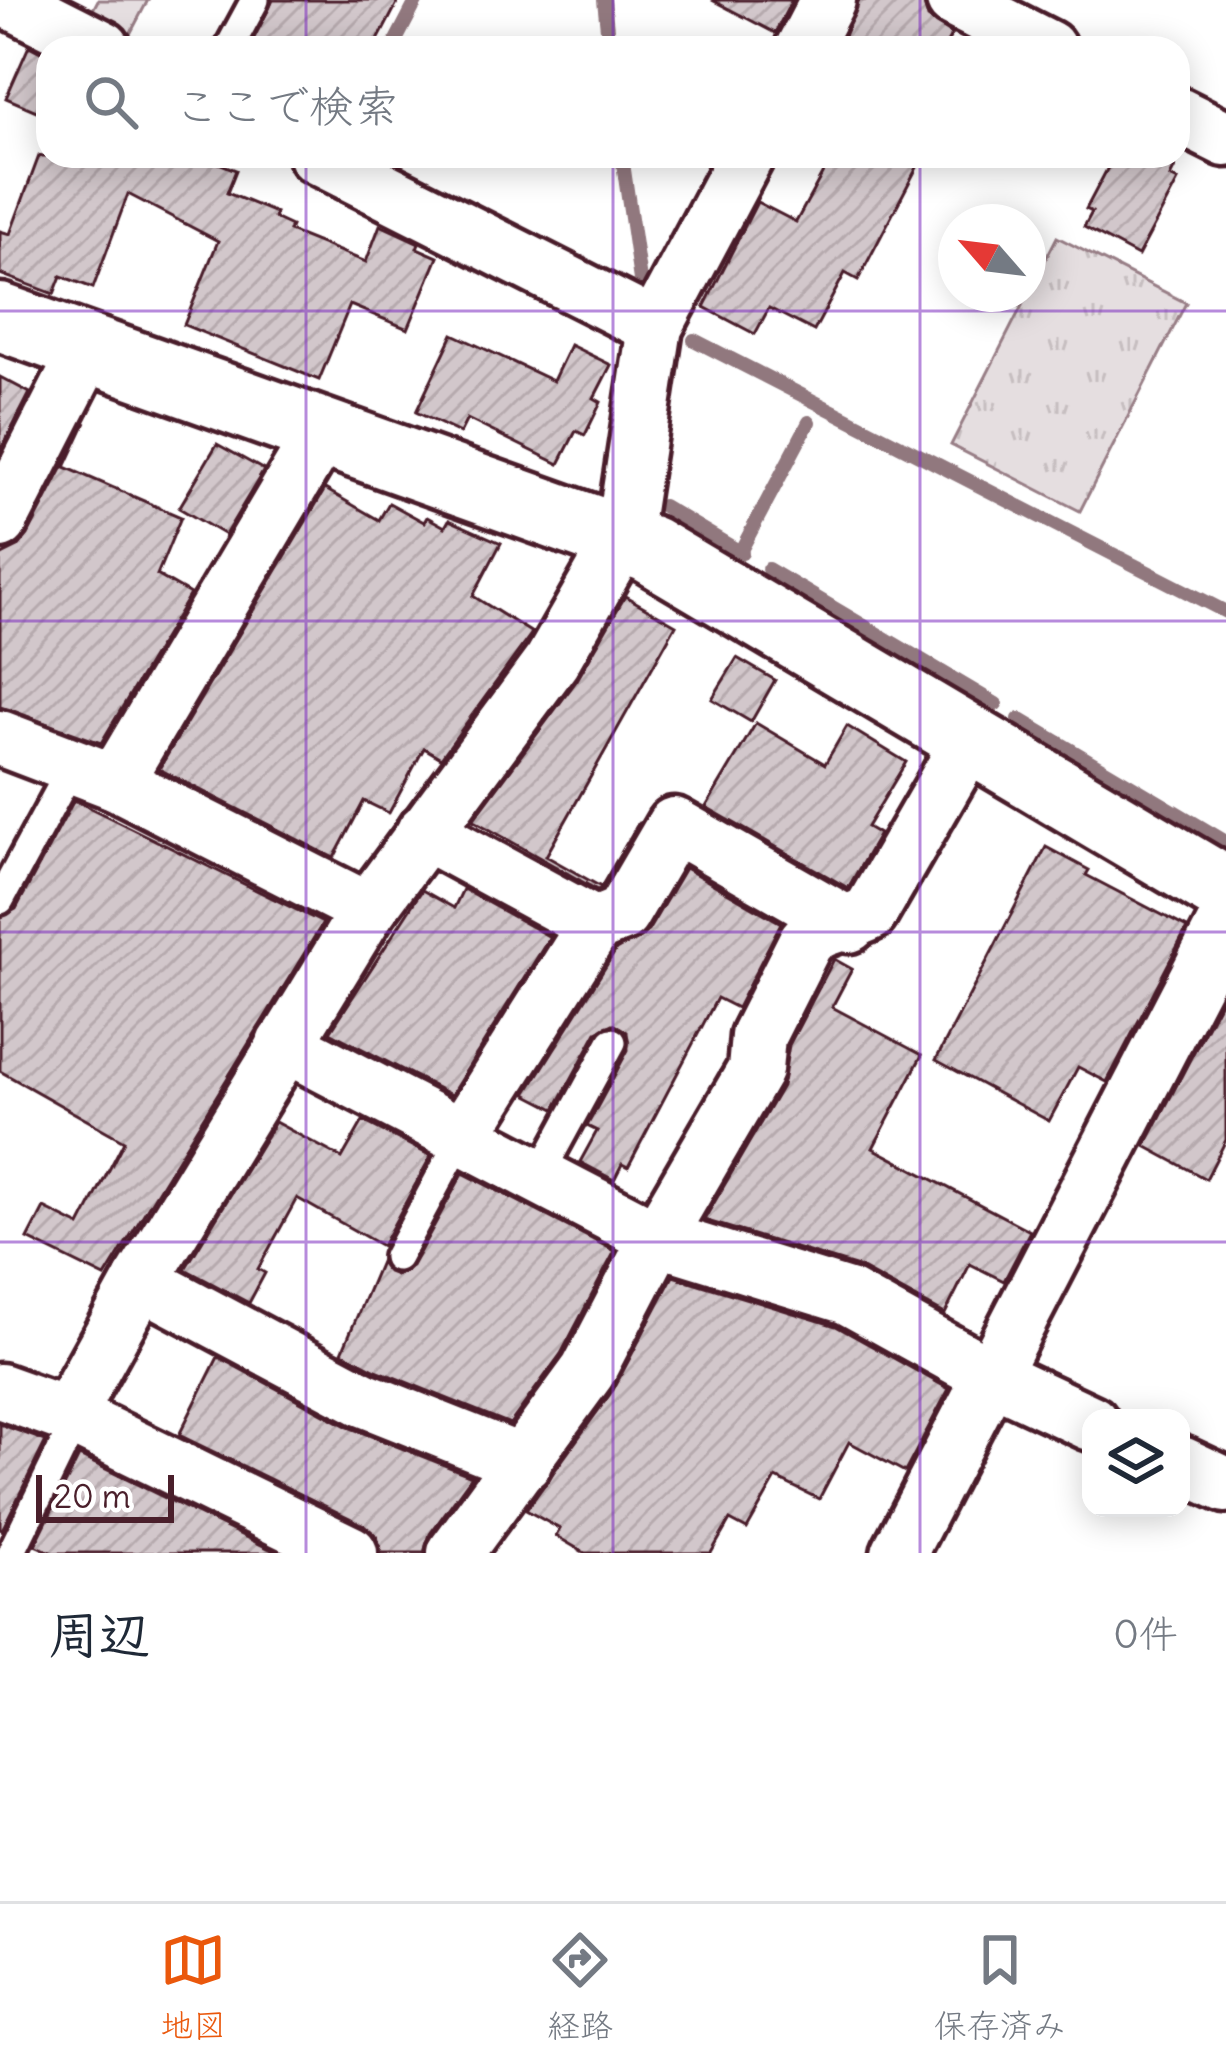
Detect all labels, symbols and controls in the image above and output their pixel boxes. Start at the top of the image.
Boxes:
search box [36,36,1190,168]
icon: search [78,69,144,135]
text: ここで検索 [174,78,399,134]
north arrow [938,204,1046,312]
map controls [1082,1409,1190,1517]
button: layers [1082,1409,1190,1517]
scale bar [36,1469,174,1522]
text: 20 m [54,1475,131,1517]
text: 周辺 [48,1603,150,1667]
text: 0件 [1113,1610,1178,1659]
tab: 地図 [160,1927,226,2047]
tab: 経路 [547,1927,613,2047]
tab: 保存済み [934,1927,1066,2047]

